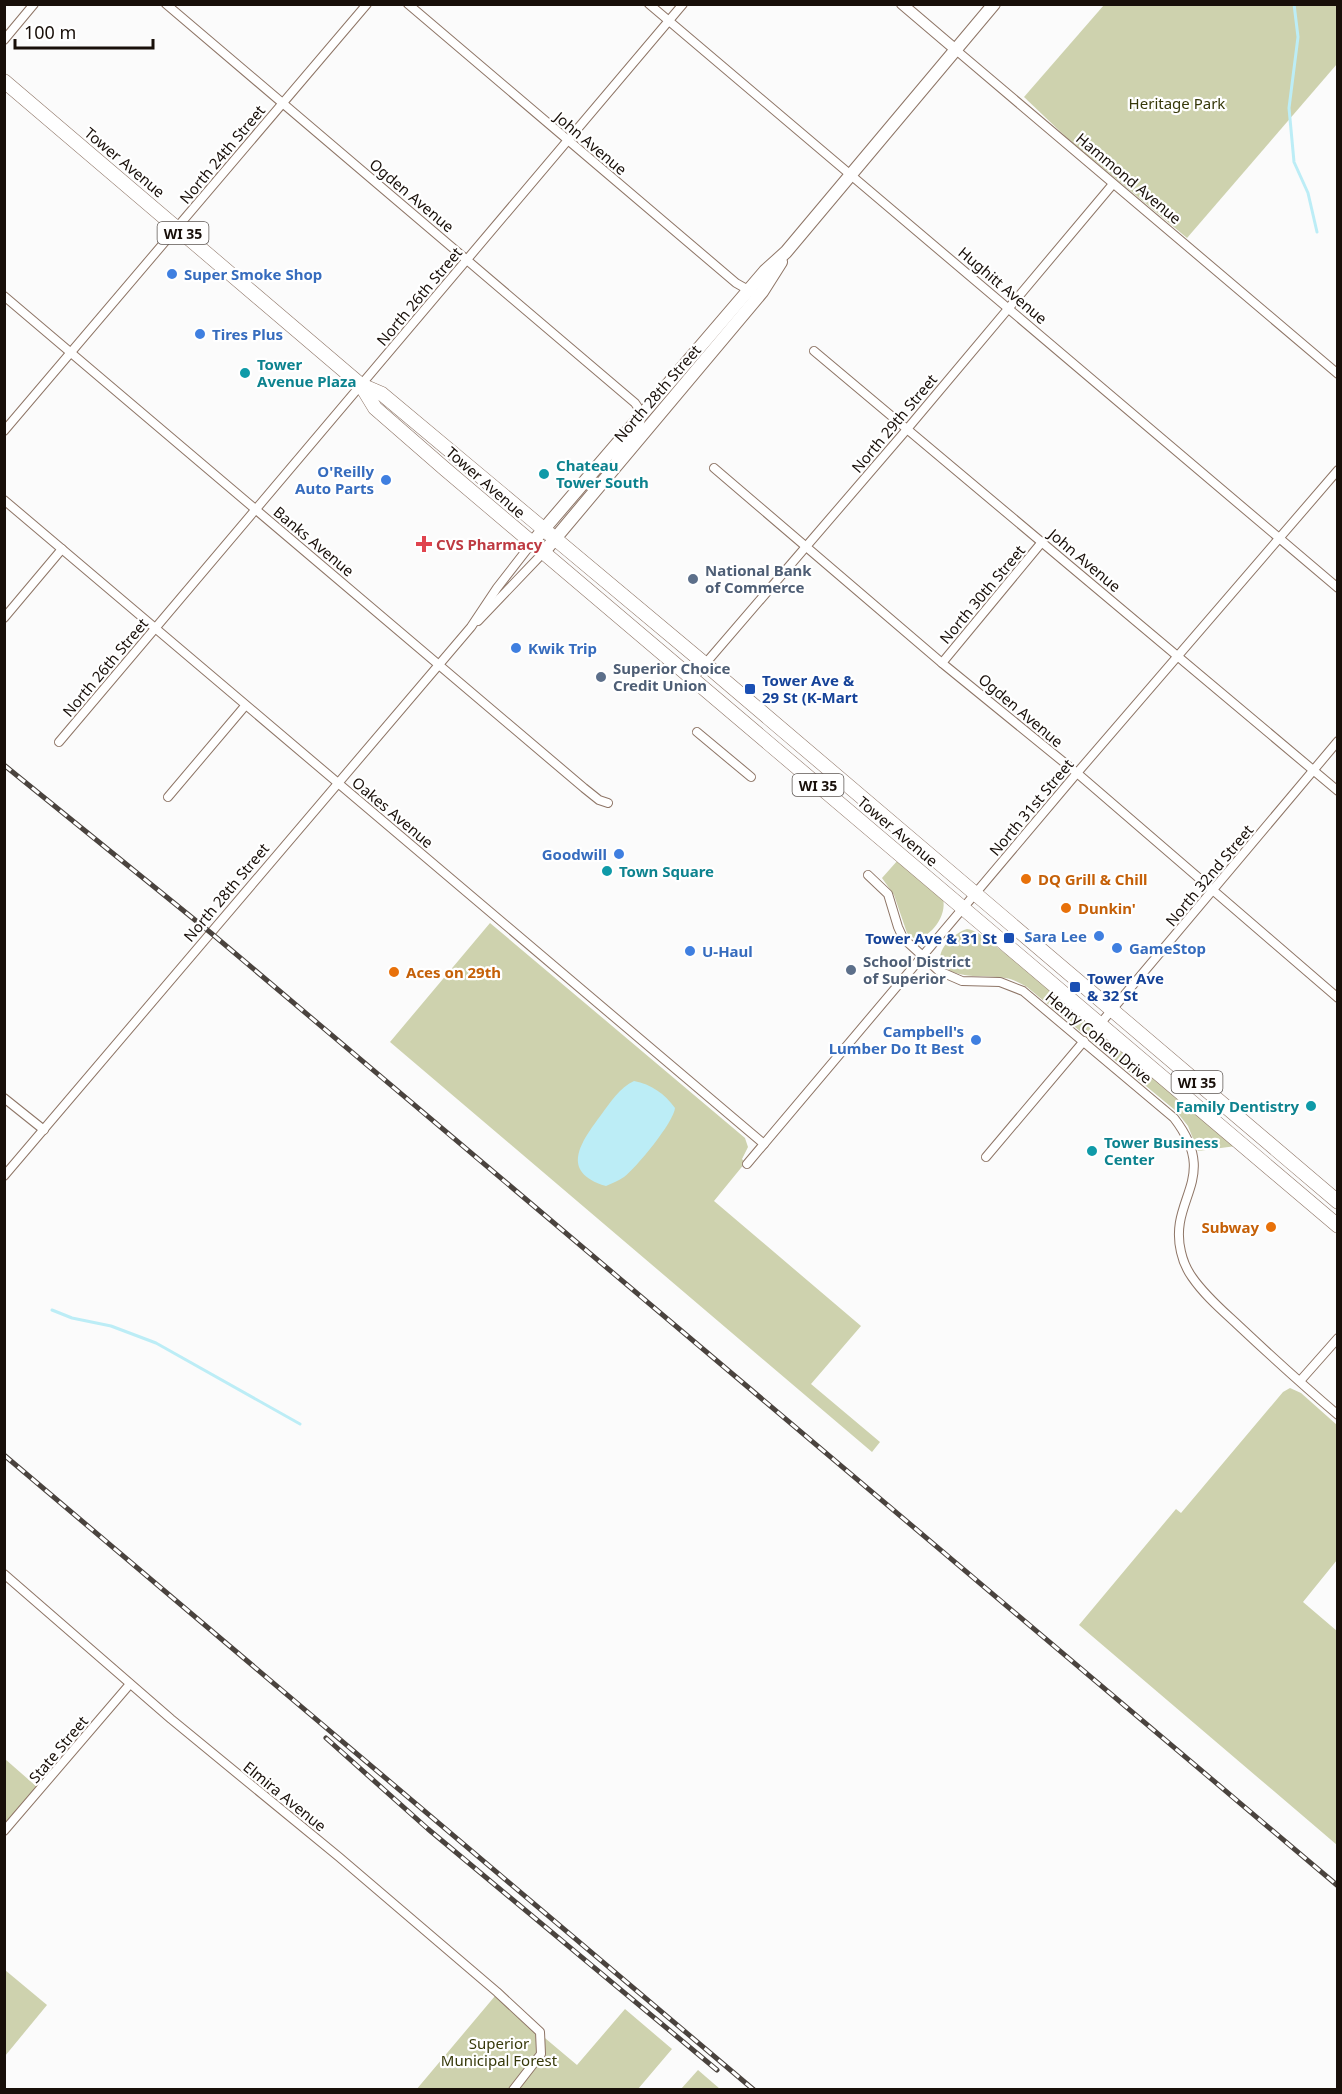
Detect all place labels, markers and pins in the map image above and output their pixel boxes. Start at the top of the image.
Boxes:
place label: Super Smoke Shop [184,264,322,284]
marker: Super Smoke Shop [165,267,179,281]
place label: Tires Plus [212,324,283,344]
marker: Tires Plus [193,327,207,341]
place label: Tower Avenue Plaza [257,354,356,391]
marker: Tower Avenue Plaza [238,366,252,380]
place label: Chateau Tower South [556,455,649,492]
place label: O'Reilly Auto Parts [295,461,374,498]
marker: Chateau Tower South [537,467,551,481]
marker: O'Reilly Auto Parts [379,473,393,487]
place label: CVS Pharmacy [436,534,543,554]
marker: CVS Pharmacy [417,537,431,551]
place label: National Bank of Commerce [705,560,812,597]
marker: National Bank of Commerce [686,572,700,586]
place label: Kwik Trip [528,638,597,658]
marker: Kwik Trip [509,641,523,655]
place label: Superior Choice Credit Union [613,658,731,695]
marker: Superior Choice Credit Union [594,670,608,684]
place label: Tower Ave & 29 St (K-Mart [762,670,858,707]
marker: Tower Ave & 29 St (K-Mart [743,682,757,696]
place label: Goodwill [542,844,607,864]
marker: Goodwill [612,847,626,861]
place label: Town Square [619,861,714,881]
marker: Town Square [600,864,614,878]
place label: DQ Grill & Chill [1038,869,1148,889]
marker: DQ Grill & Chill [1019,872,1033,886]
place label: Dunkin' [1078,898,1136,918]
marker: Dunkin' [1059,901,1073,915]
place label: Sara Lee [1024,926,1087,946]
place label: Tower Ave & 31 St [865,928,997,948]
marker: Sara Lee [1092,929,1106,943]
marker: Tower Ave & 31 St [1002,931,1016,945]
place label: GameStop [1129,938,1206,958]
place label: U-Haul [702,941,753,961]
marker: GameStop [1110,941,1124,955]
marker: U-Haul [683,944,697,958]
place label: School District of Superior [863,951,971,988]
place label: Aces on 29th [406,962,501,982]
marker: School District of Superior [844,963,858,977]
marker: Aces on 29th [387,965,401,979]
place label: Tower Ave & 32 St [1087,968,1164,1005]
marker: Tower Ave & 32 St [1068,980,1082,994]
place label: Campbell's Lumber Do It Best [829,1021,964,1058]
marker: Campbell's Lumber Do It Best [969,1033,983,1047]
place label: Family Dentistry [1176,1096,1299,1116]
marker: Family Dentistry [1304,1099,1318,1113]
place label: Tower Business Center [1104,1132,1219,1169]
marker: Tower Business Center [1085,1144,1099,1158]
place label: Subway [1201,1217,1259,1237]
marker: Subway [1264,1220,1278,1234]

